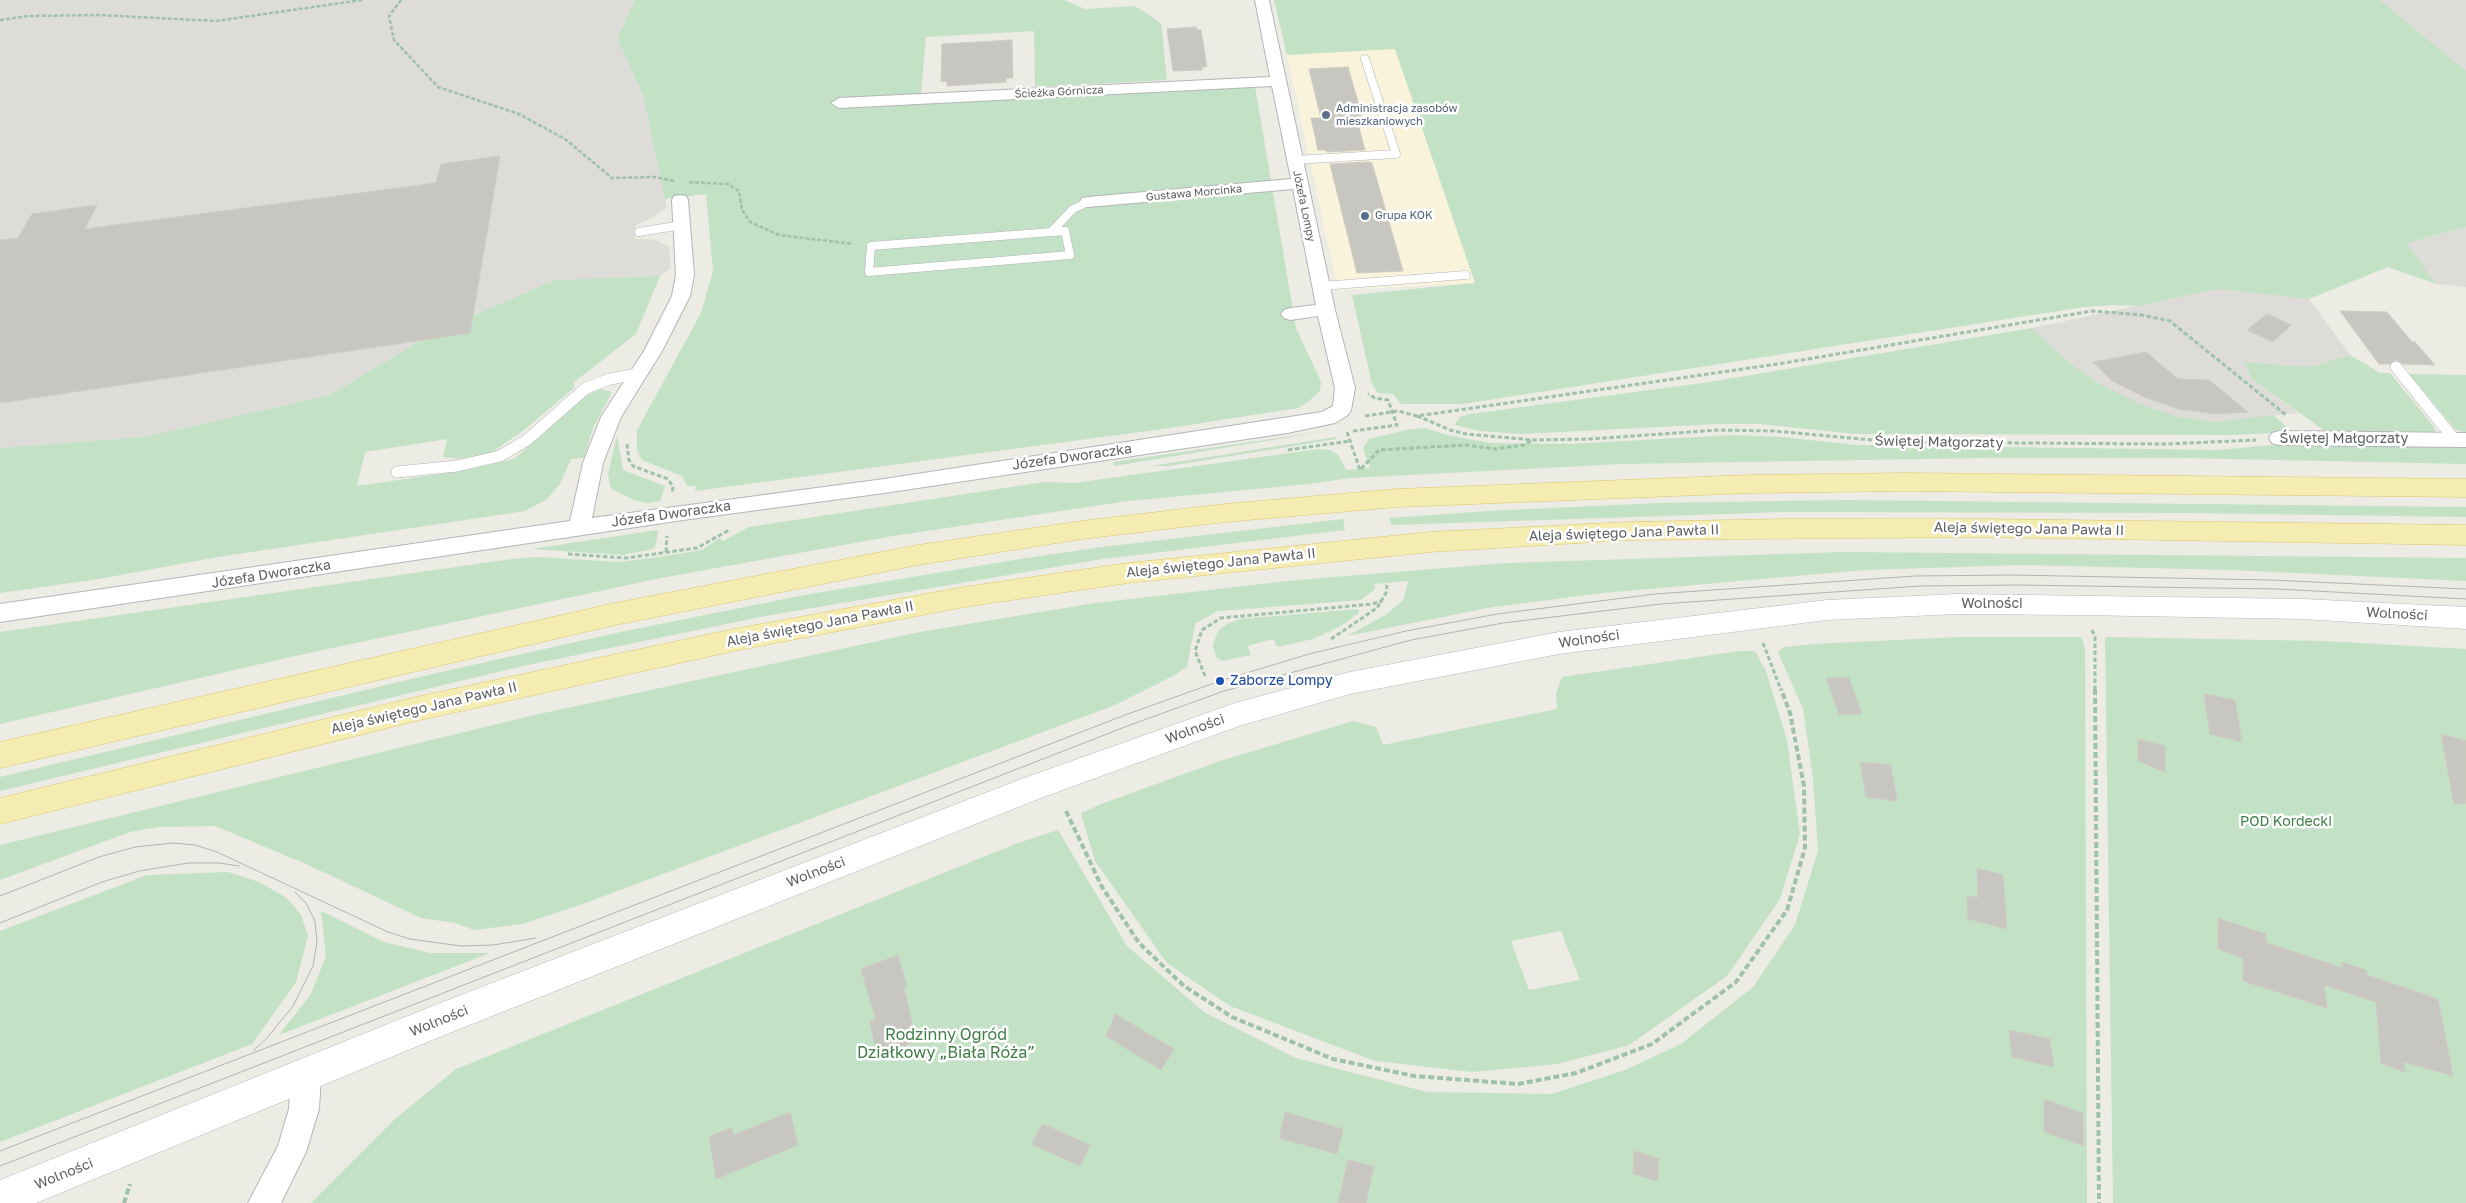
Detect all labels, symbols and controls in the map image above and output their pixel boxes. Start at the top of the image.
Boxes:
street label: Ścieżka Górnicza [1014,83,1104,101]
place label: Administracja zasobów mieszkaniowych [1336,102,1457,128]
marker: Administracja zasobów mieszkaniowych [1320,109,1332,121]
street label: Józefa Lompy [1290,169,1318,243]
street label: Gustawa Morcinka [1145,182,1243,204]
place label: Grupa KOK [1375,209,1433,223]
marker: Grupa KOK [1359,210,1371,222]
street label: Świętej Małgorzaty [2280,431,2408,447]
street label: Świętej Małgorzaty [1874,432,2004,452]
street label: Józefa Dworaczka [1011,440,1133,474]
street label: Józefa Dworaczka [610,497,732,531]
street label: Aleja świętego Jana Pawła II [1934,519,2124,539]
street label: Aleja świętego Jana Pawła II [1529,521,1719,545]
street label: Aleja świętego Jana Pawła II [1125,545,1317,581]
street label: Józefa Dworaczka [210,556,332,592]
street label: Wolności [1961,596,2023,612]
street label: Aleja świętego Jana Pawła II [725,598,915,650]
street label: Wolności [2366,604,2428,624]
street label: Wolności [1557,626,1621,652]
place label: Zaborze Lompy [1230,673,1332,689]
marker: Zaborze Lompy [1214,675,1226,687]
street label: Aleja świętego Jana Pawła II [329,678,519,738]
street label: Wolności [1163,711,1227,747]
park label: POD Kordecki [2240,814,2332,830]
street label: Wolności [784,853,848,891]
street label: Wolności [407,1002,471,1040]
park label: Rodzinny Ogród Działkowy „Biała Róża” [857,1025,1035,1063]
street label: Wolności [32,1155,96,1193]

